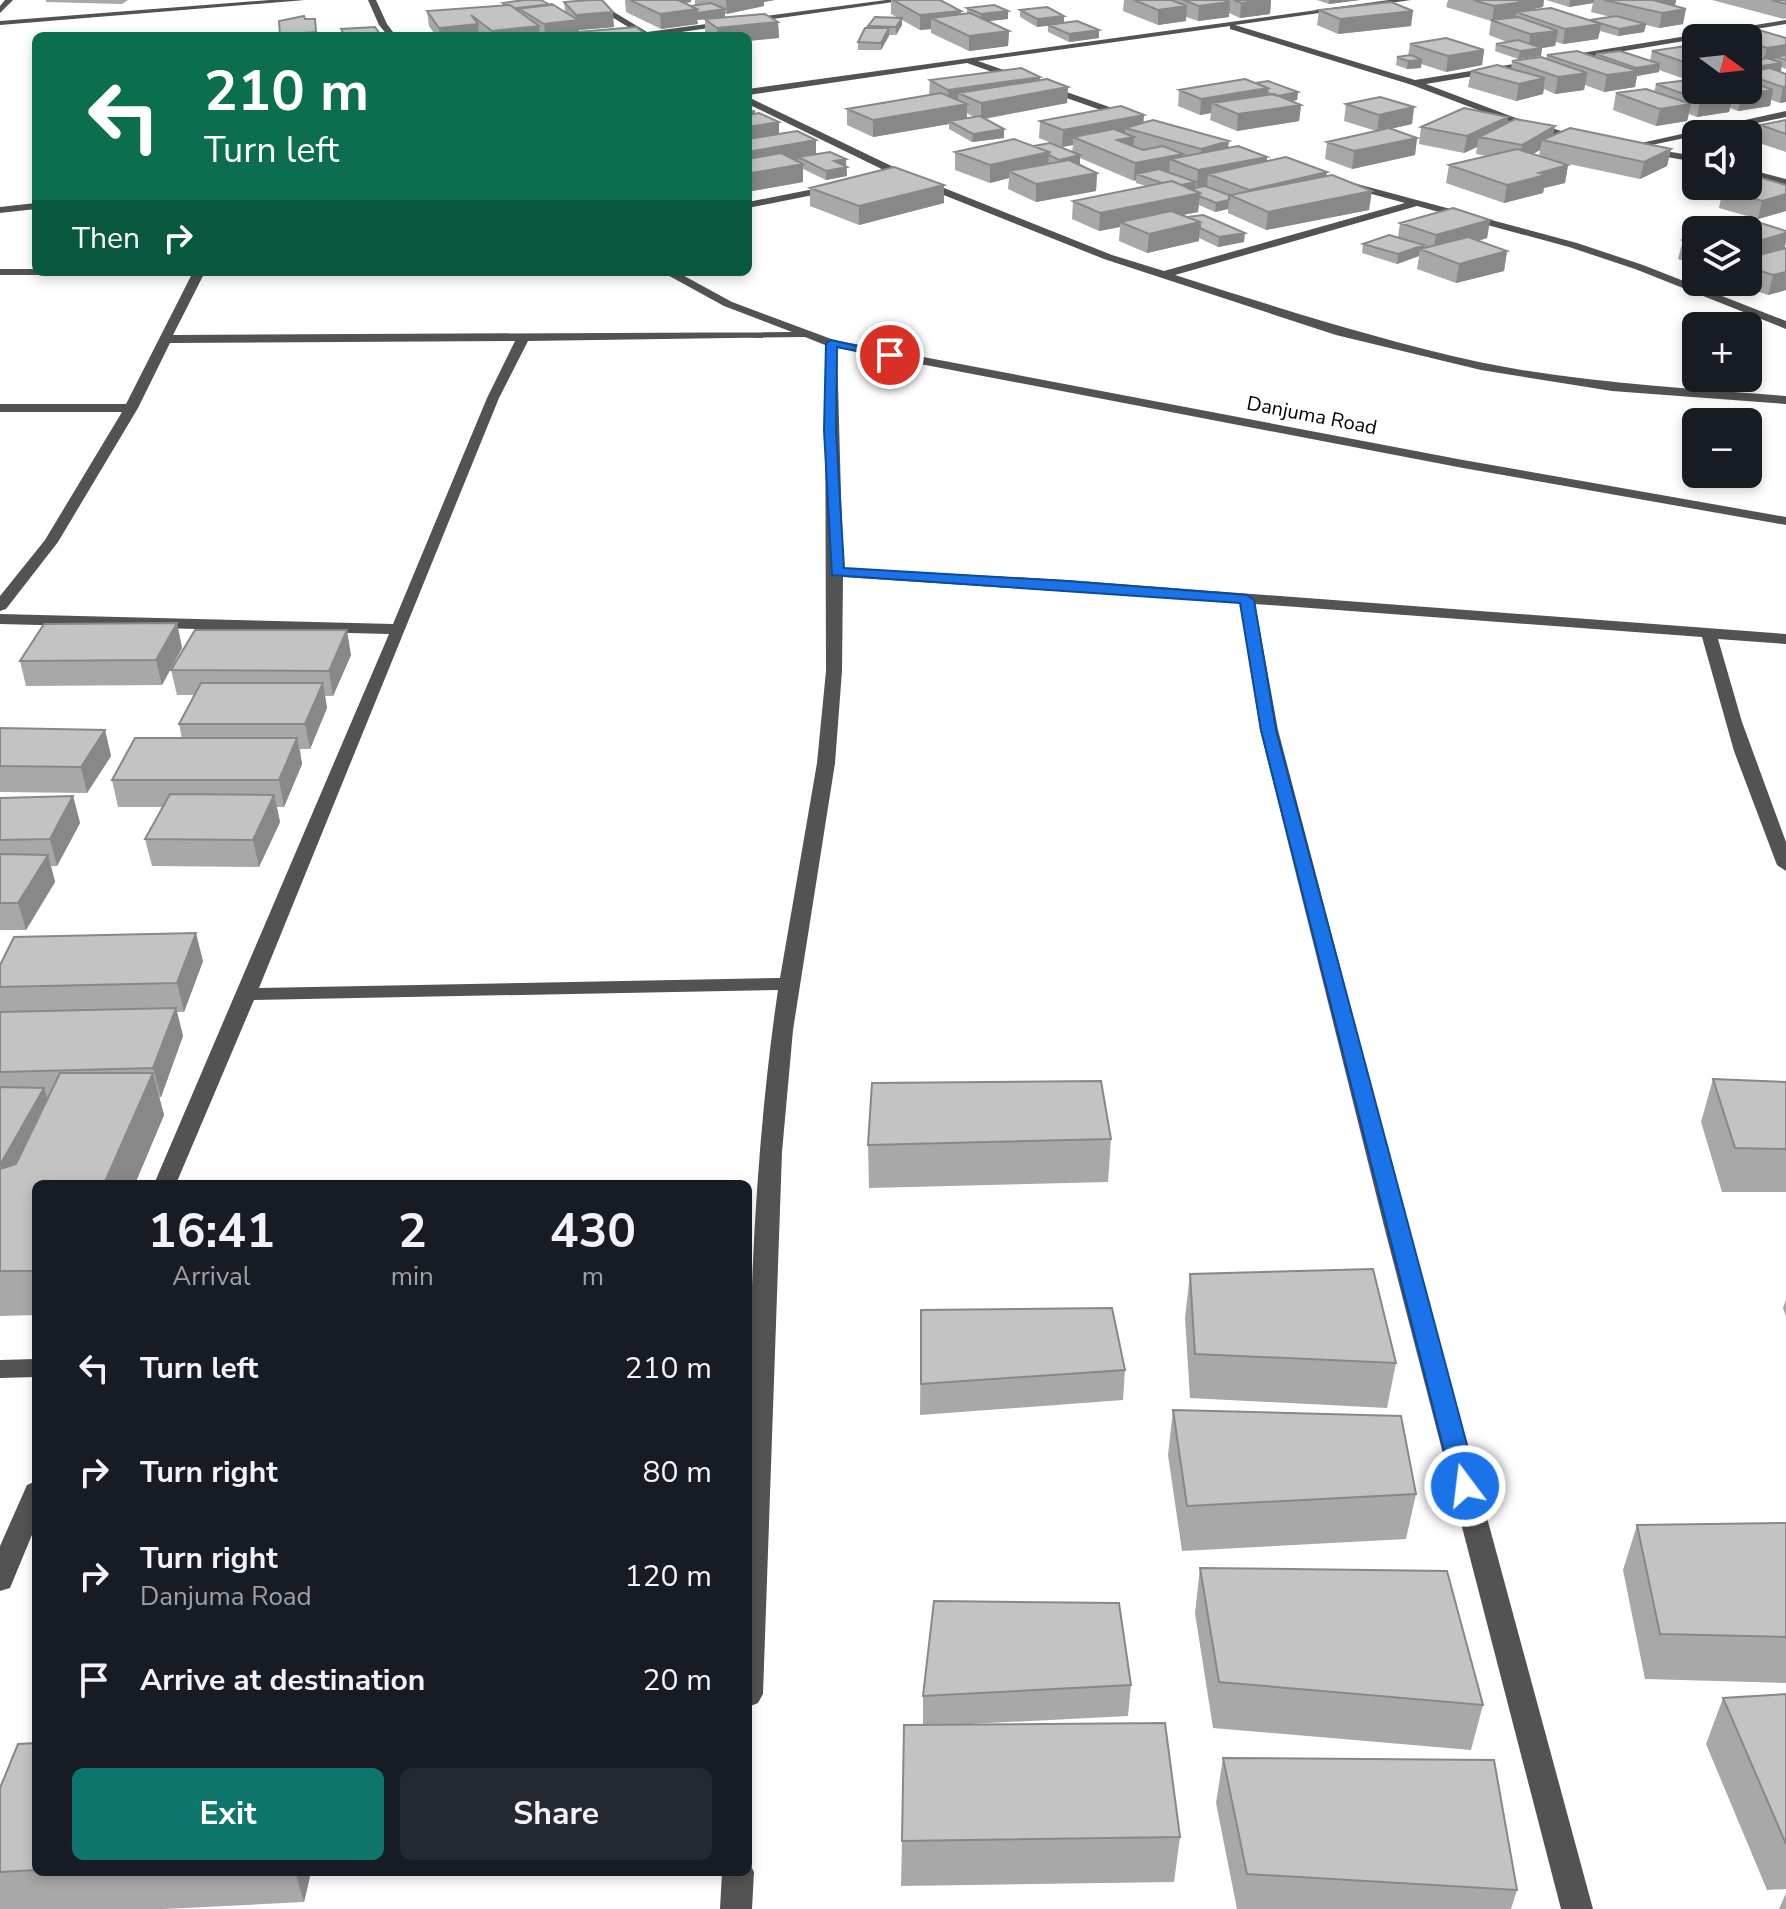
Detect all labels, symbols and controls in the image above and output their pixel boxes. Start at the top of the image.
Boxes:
north arrow [1682,24,1762,104]
map controls [1682,24,1762,488]
text: 210 m [204,53,369,130]
icon: left [72,64,176,168]
button: sound [1682,120,1762,200]
text: Turn left [204,126,339,175]
icon: right [156,216,200,260]
button: layers [1682,216,1762,296]
text: Then [72,218,140,259]
button: + [1682,312,1762,392]
pin [856,321,924,389]
icon: arrive [868,333,912,377]
street label: Danjuma Road [1244,390,1379,441]
button: − [1682,408,1762,488]
text: 16:41 [148,1198,275,1264]
text: 2 [398,1198,427,1264]
text: 430 [550,1198,636,1264]
text: Arrival [172,1259,251,1294]
text: min [391,1259,434,1294]
text: m [582,1259,604,1294]
icon: left [72,1346,116,1390]
text: Turn left [140,1348,258,1389]
text: 210 m [625,1348,712,1389]
position arrow [1423,1444,1507,1528]
icon: right [72,1450,116,1494]
text: Turn right [140,1452,278,1493]
text: 80 m [643,1452,712,1493]
text: Turn right [140,1538,278,1579]
icon: right [72,1554,116,1598]
text: 120 m [625,1556,712,1597]
text: Danjuma Road [140,1579,312,1614]
icon: arrive [72,1658,116,1702]
text: Arrive at destination [140,1660,425,1701]
text: 20 m [643,1660,712,1701]
button: Exit [72,1768,384,1860]
button: Share [400,1768,712,1860]

